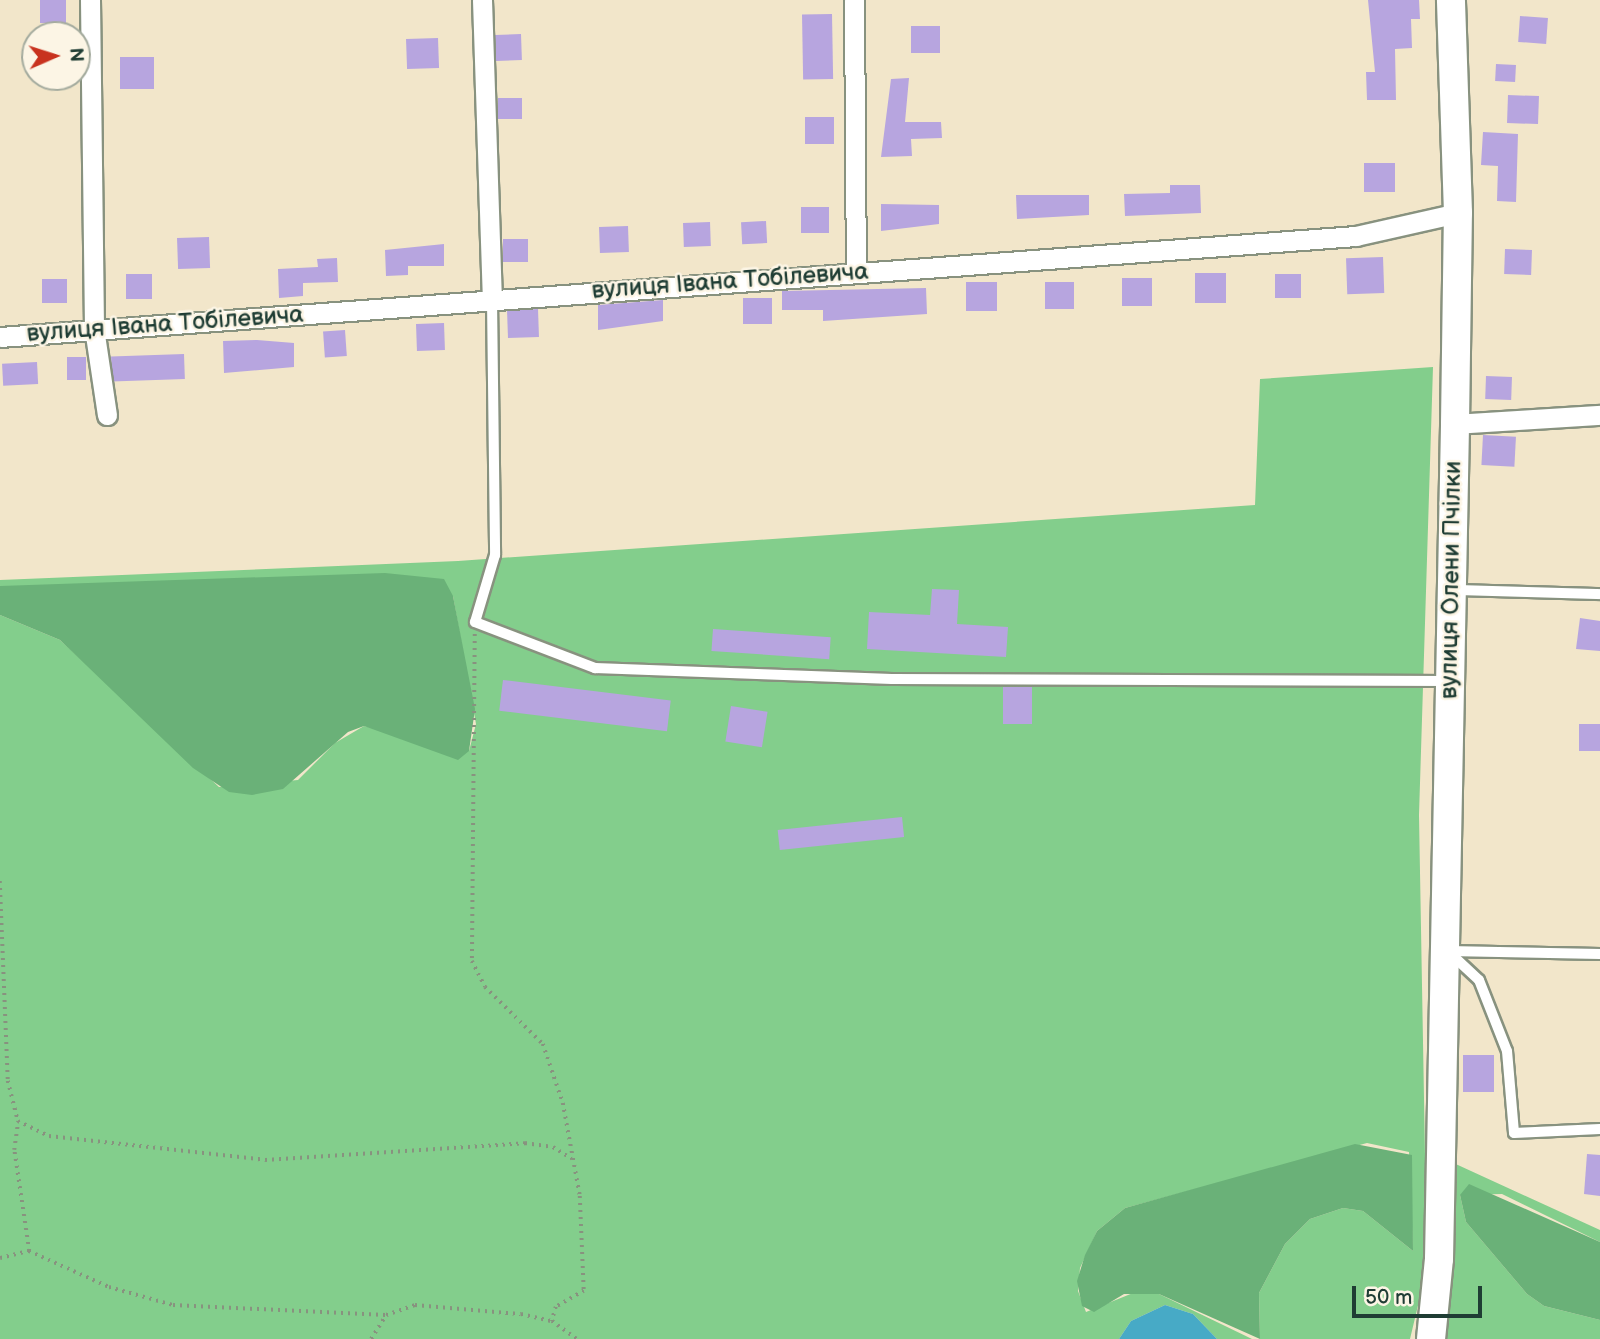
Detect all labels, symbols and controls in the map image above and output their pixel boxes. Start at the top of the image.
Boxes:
north arrow [21,21,91,91]
text: N [64,47,87,63]
street label: вулиця Івана Тобілевича [591,257,869,305]
street label: вулиця Івана Тобілевича [26,300,304,348]
street label: вулиця Олени Пчілки [1435,461,1467,699]
scale bar [1355,1272,1484,1316]
text: 50 m [1365,1285,1412,1310]

